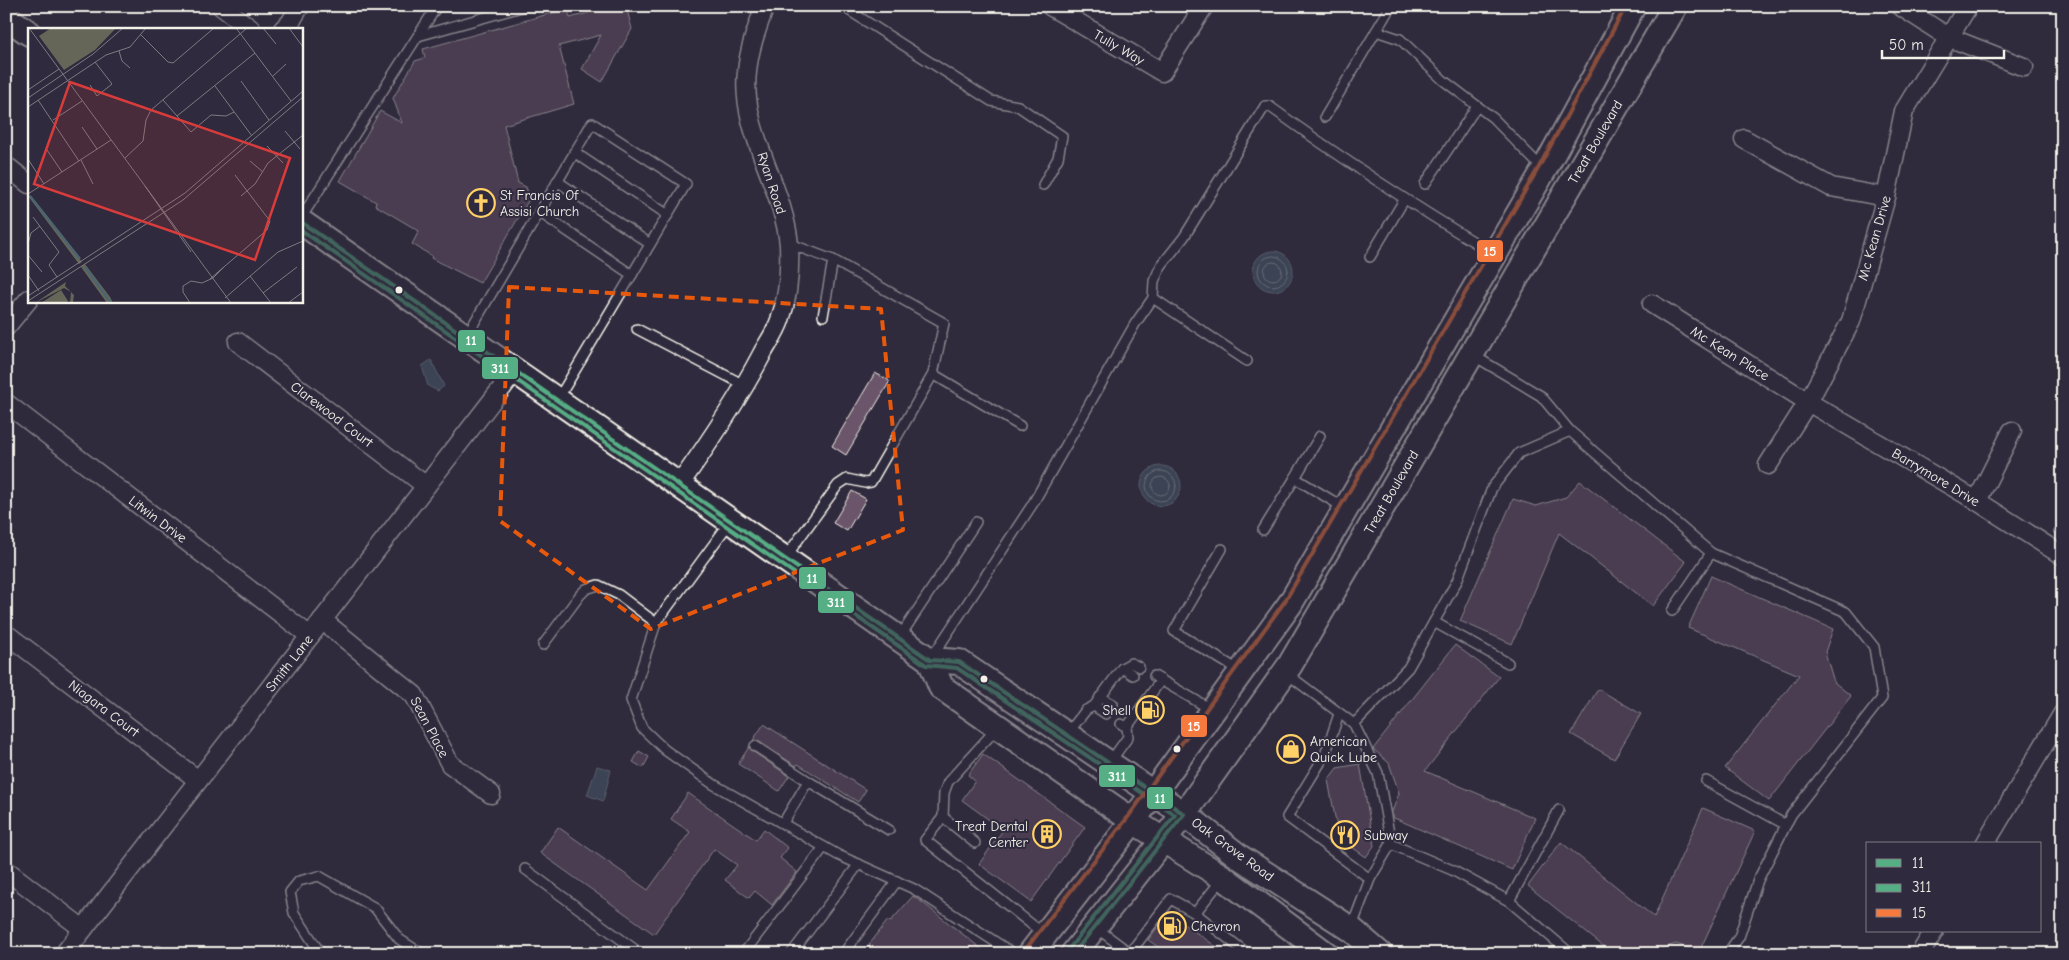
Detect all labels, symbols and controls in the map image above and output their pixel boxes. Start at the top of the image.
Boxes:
street label: Tully Way [1090,26,1148,69]
inset map [28,28,302,302]
scale bar [1882,28,2004,60]
text: 50 m [1889,36,1924,54]
street label: Treat Boulevard [1565,97,1626,187]
street label: Ryan Road [754,150,790,216]
place label: St Francis Of Assisi Church [500,187,579,220]
church icon: St Francis Of Assisi Church [466,188,496,218]
street label: Mc Kean Drive [1854,194,1895,283]
line badge: 15 [1476,239,1504,263]
text: 15 [1484,243,1496,260]
unlabelled marker [394,285,404,295]
street label: Mc Kean Place [1687,322,1772,384]
line badge: 11 [457,329,486,353]
text: 11 [465,332,477,349]
line badge: 311 [481,356,519,380]
text: 311 [491,360,509,377]
street label: Clarewood Court [287,378,377,452]
street label: Barrymore Drive [1889,445,1983,510]
street label: Treat Boulevard [1361,447,1422,537]
street label: Litwin Drive [125,492,190,547]
line badge: 11 [798,566,827,590]
text: 11 [806,570,818,587]
line badge: 311 [817,590,855,614]
text: 311 [827,594,845,611]
street label: Smith Lane [262,632,317,695]
unlabelled marker [979,674,989,684]
street label: Niagara Court [65,676,143,741]
street label: Sean Place [406,694,453,760]
fuel station icon: Shell [1135,695,1165,725]
place label: Shell [1103,702,1131,719]
line badge: 15 [1180,714,1208,738]
text: 15 [1188,718,1200,735]
place label: American Quick Lube [1310,733,1377,766]
shop icon: American Quick Lube [1276,734,1306,764]
unlabelled marker [1172,744,1182,754]
line badge: 311 [1098,764,1136,788]
text: 311 [1108,768,1126,785]
line badge: 11 [1146,786,1174,810]
text: 11 [1154,790,1166,807]
street label: Oak Grove Road [1188,814,1277,885]
place label: Treat Dental Center [955,818,1028,851]
building icon: Treat Dental Center [1032,819,1062,849]
restaurant icon: Subway [1330,820,1360,850]
place label: Subway [1364,827,1409,844]
legend [1866,842,2042,932]
text: 11 [1912,854,1924,872]
text: 311 [1912,878,1932,896]
text: 15 [1912,904,1926,922]
fuel station icon: Chevron [1157,911,1187,941]
place label: Chevron [1191,918,1240,935]

